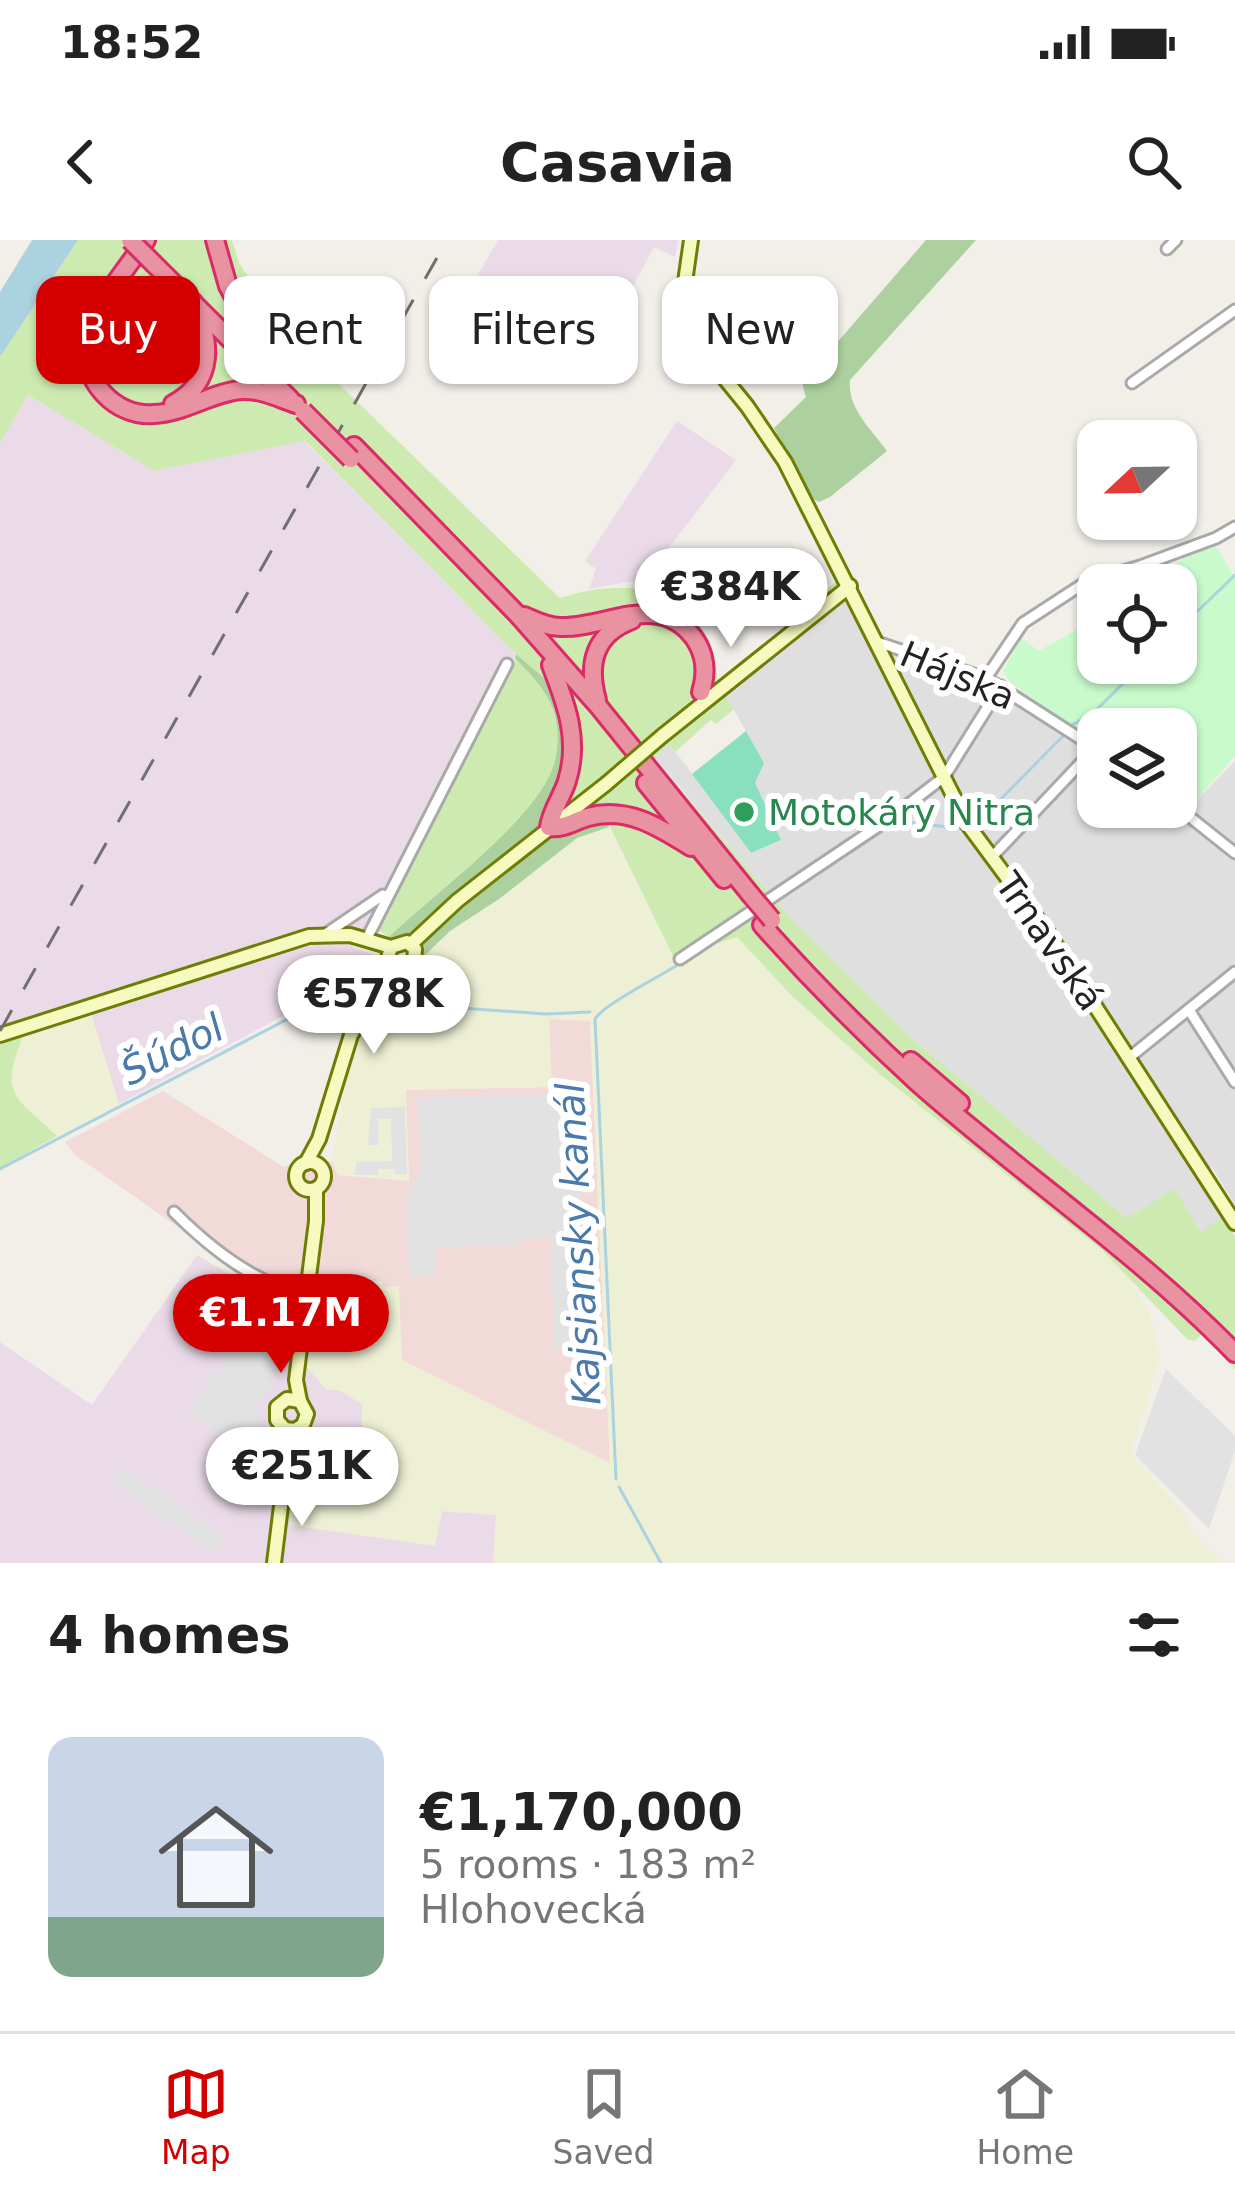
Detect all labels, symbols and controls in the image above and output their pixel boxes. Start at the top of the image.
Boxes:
text: 18:52 [60,16,203,69]
icon: back [48,129,114,195]
icon: search [1121,129,1187,195]
text: Casavia [500,131,735,194]
chip: Buy [36,276,200,384]
chip: Rent [224,276,405,384]
chip: Filters [429,276,638,384]
chip: New [662,276,838,384]
north arrow [1077,420,1197,540]
map controls [1077,420,1197,828]
pin: €384K [647,548,815,650]
text: €384K [662,564,800,609]
button: locate [1077,564,1197,684]
street label: Hájska [894,633,1021,718]
button: layers [1077,708,1197,828]
place label: Motokáry Nitra [768,792,1035,833]
marker: Motokáry Nitra [731,799,757,825]
street label: Trnavská [987,864,1112,1018]
pin: €578K [290,955,458,1057]
text: €578K [305,971,443,1016]
water label: Šúdol [113,1004,231,1094]
water label: Kajsiansky kanál [548,1081,609,1406]
pin: €1.17M [183,1274,379,1376]
text: €1.17M [200,1290,362,1335]
pin: €251K [218,1427,386,1529]
text: €251K [233,1443,371,1488]
icon: filters [1121,1602,1187,1668]
text: 4 homes [48,1606,291,1665]
text: €1,170,000 [420,1783,743,1842]
icon: home [144,1785,288,1929]
text: 5 rooms · 183 m² [420,1842,756,1887]
text: Hlohovecká [420,1887,647,1932]
tab: Map [161,2061,231,2172]
tab: Saved [553,2061,655,2172]
tab: Home [977,2061,1074,2172]

